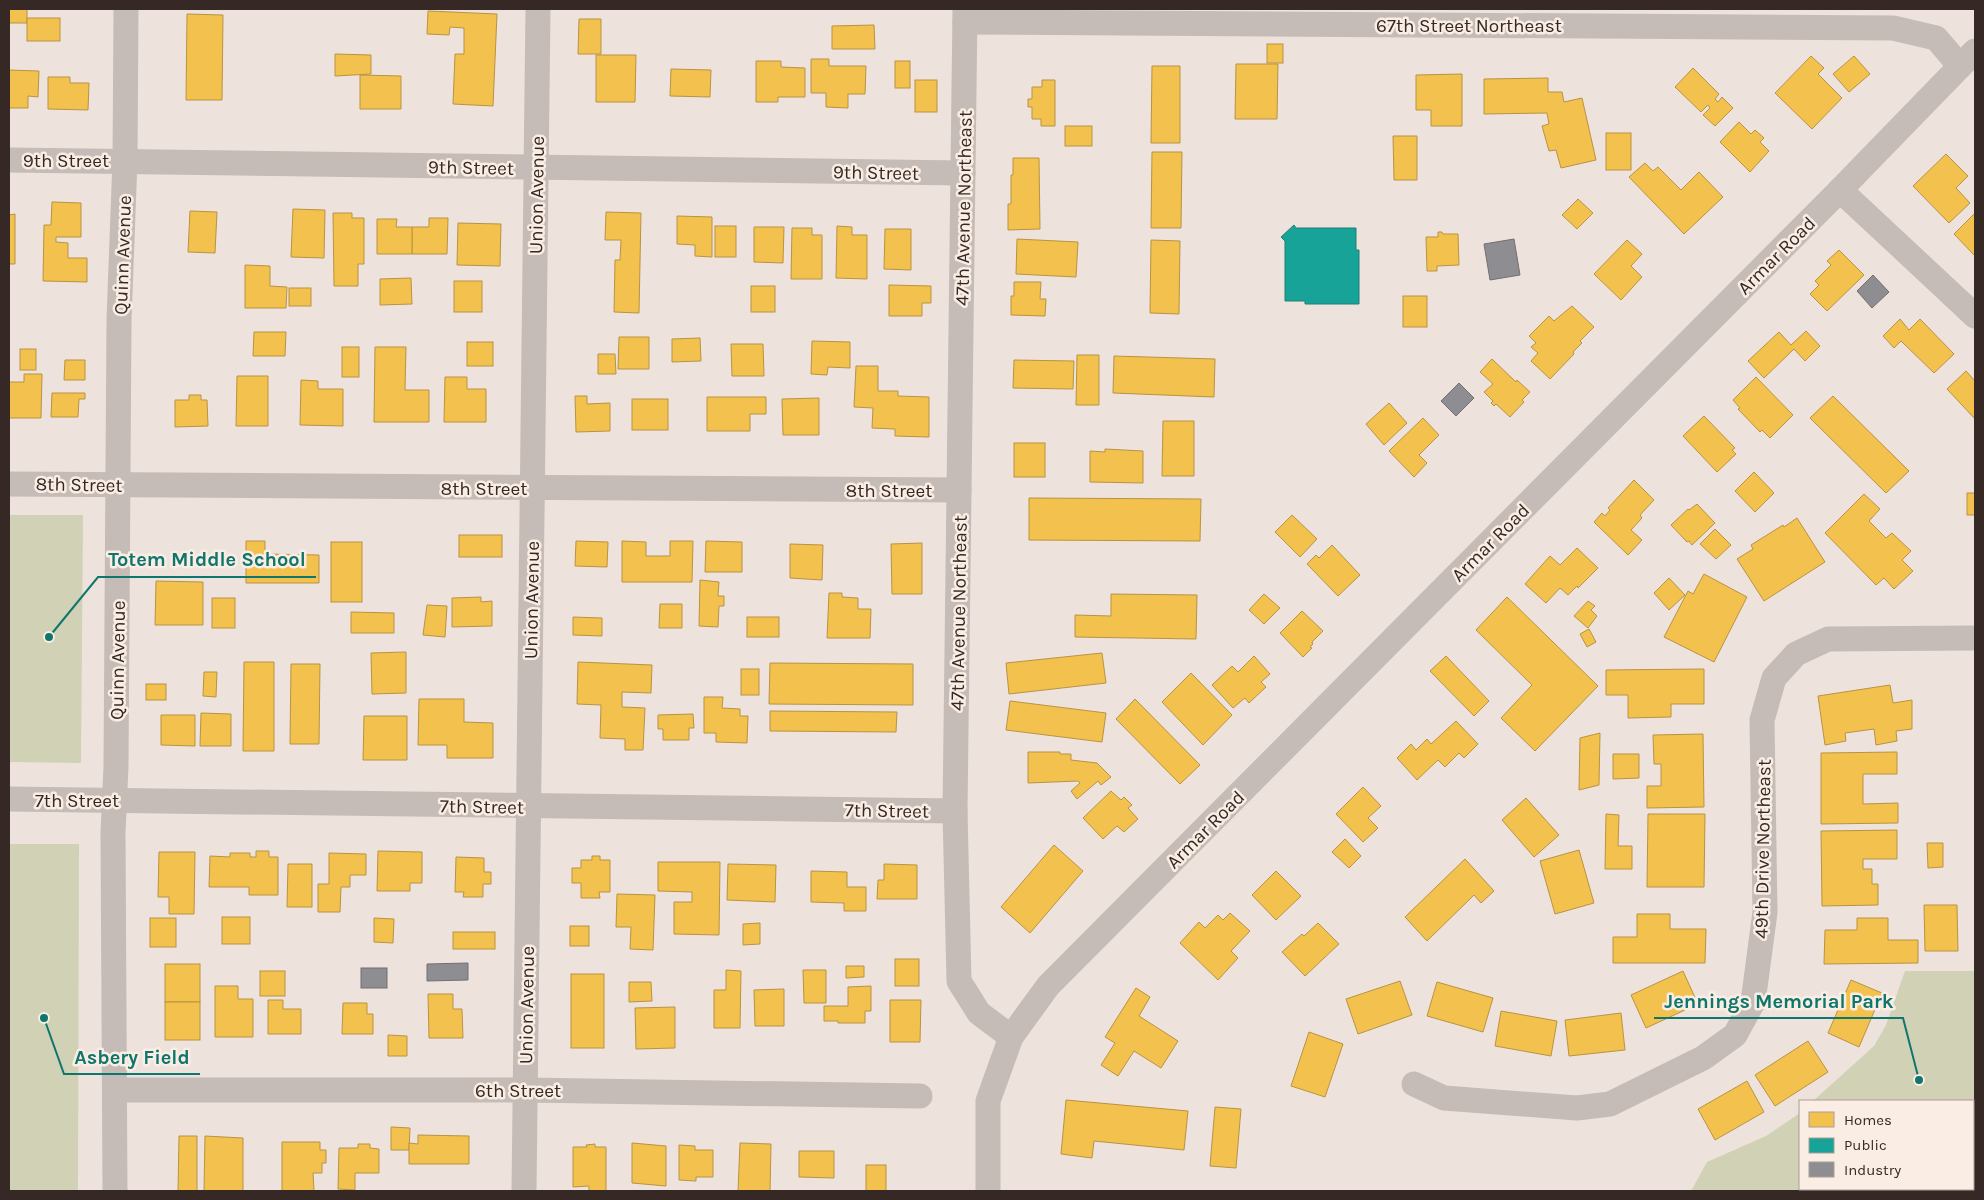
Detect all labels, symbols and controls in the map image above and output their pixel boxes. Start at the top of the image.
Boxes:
street label: 67th Street Northeast [1376,15,1562,37]
street label: 47th Avenue Northeast [951,110,977,306]
street label: Union Avenue [525,136,549,254]
street label: 9th Street [23,150,109,172]
street label: 9th Street [428,156,514,180]
street label: 9th Street [833,161,919,185]
street label: Quinn Avenue [110,195,136,315]
street label: Armar Road [1733,212,1820,299]
street label: 8th Street [35,473,123,497]
street label: 8th Street [441,478,527,500]
street label: 8th Street [846,480,932,502]
street label: Armar Road [1447,499,1534,586]
street label: 47th Avenue Northeast [946,515,972,711]
street label: Union Avenue [520,541,544,659]
callout: Totem Middle School [98,542,316,577]
text: Totem Middle School [108,548,306,571]
street label: Quinn Avenue [106,600,130,720]
street label: 49th Drive Northeast [1750,759,1776,939]
street label: Armar Road [1162,786,1249,873]
street label: 7th Street [35,790,119,812]
street label: 7th Street [440,795,524,819]
street label: 7th Street [845,799,929,823]
street label: Union Avenue [515,946,539,1064]
callout: Jennings Memorial Park [1654,983,1903,1018]
text: Jennings Memorial Park [1664,990,1894,1013]
callout: Asbery Field [64,1039,200,1074]
text: Asbery Field [74,1046,190,1069]
street label: 6th Street [475,1080,561,1102]
legend [1799,1100,1974,1190]
text: Homes [1844,1111,1892,1129]
text: Public [1844,1136,1887,1154]
text: Industry [1844,1161,1901,1179]

